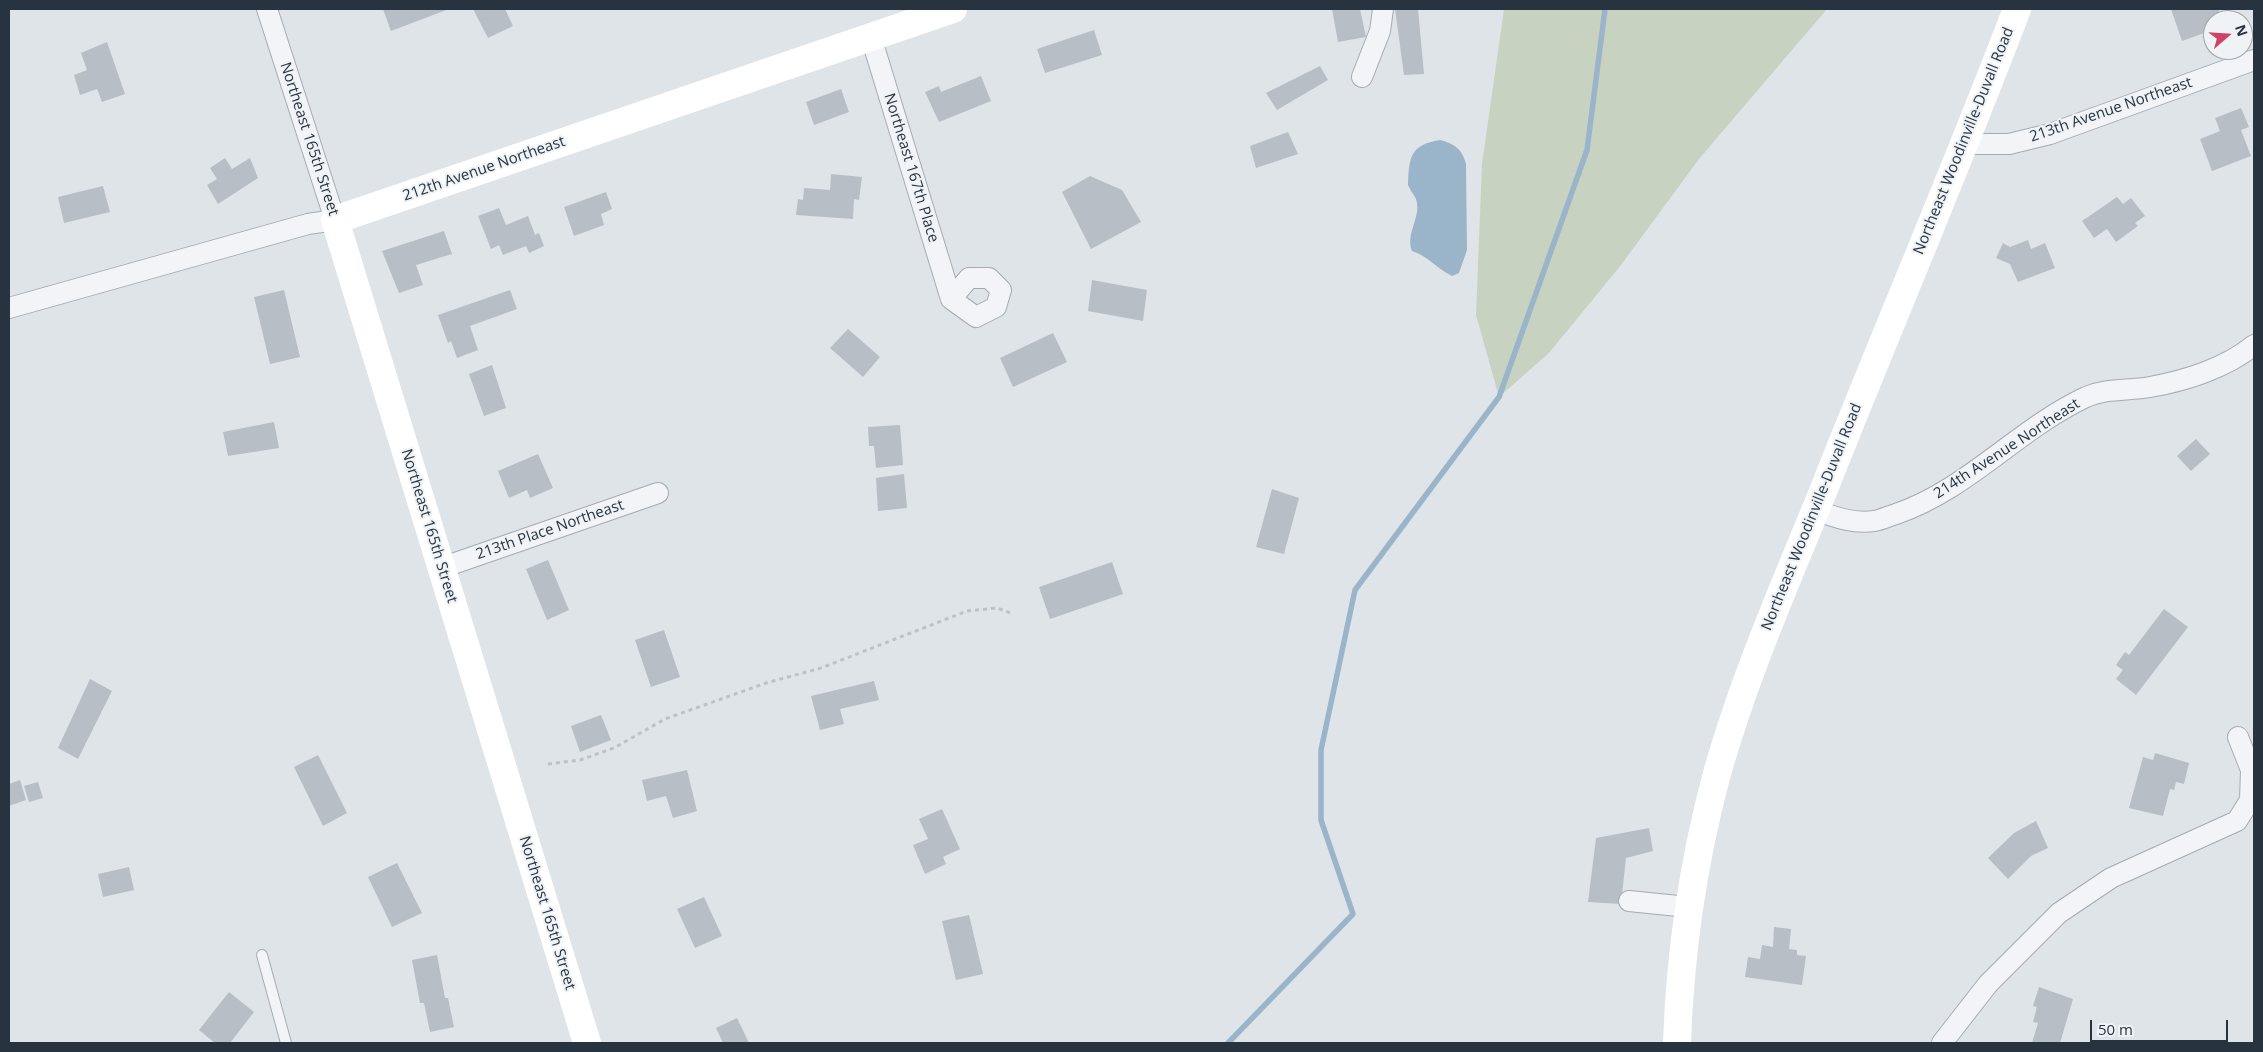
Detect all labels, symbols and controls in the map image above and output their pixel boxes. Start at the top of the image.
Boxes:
north arrow [2203,10,2253,60]
text: N [2231,22,2253,39]
street label: Northeast Woodinville-Duvall Road [1910,25,2018,257]
street label: Northeast 165th Street [276,60,342,218]
street label: 213th Avenue Northeast [2027,74,2195,146]
street label: Northeast 167th Place [880,91,942,245]
street label: 212th Avenue Northeast [400,133,568,205]
street label: 214th Avenue Northeast [1931,395,2083,503]
street label: Northeast Woodinville-Duvall Road [1758,401,1866,633]
street label: Northeast 165th Street [397,447,461,605]
street label: 213th Place Northeast [474,496,626,564]
street label: Northeast 165th Street [515,834,579,992]
scale bar [2093,1010,2230,1042]
text: 50 m [2098,1019,2133,1039]

